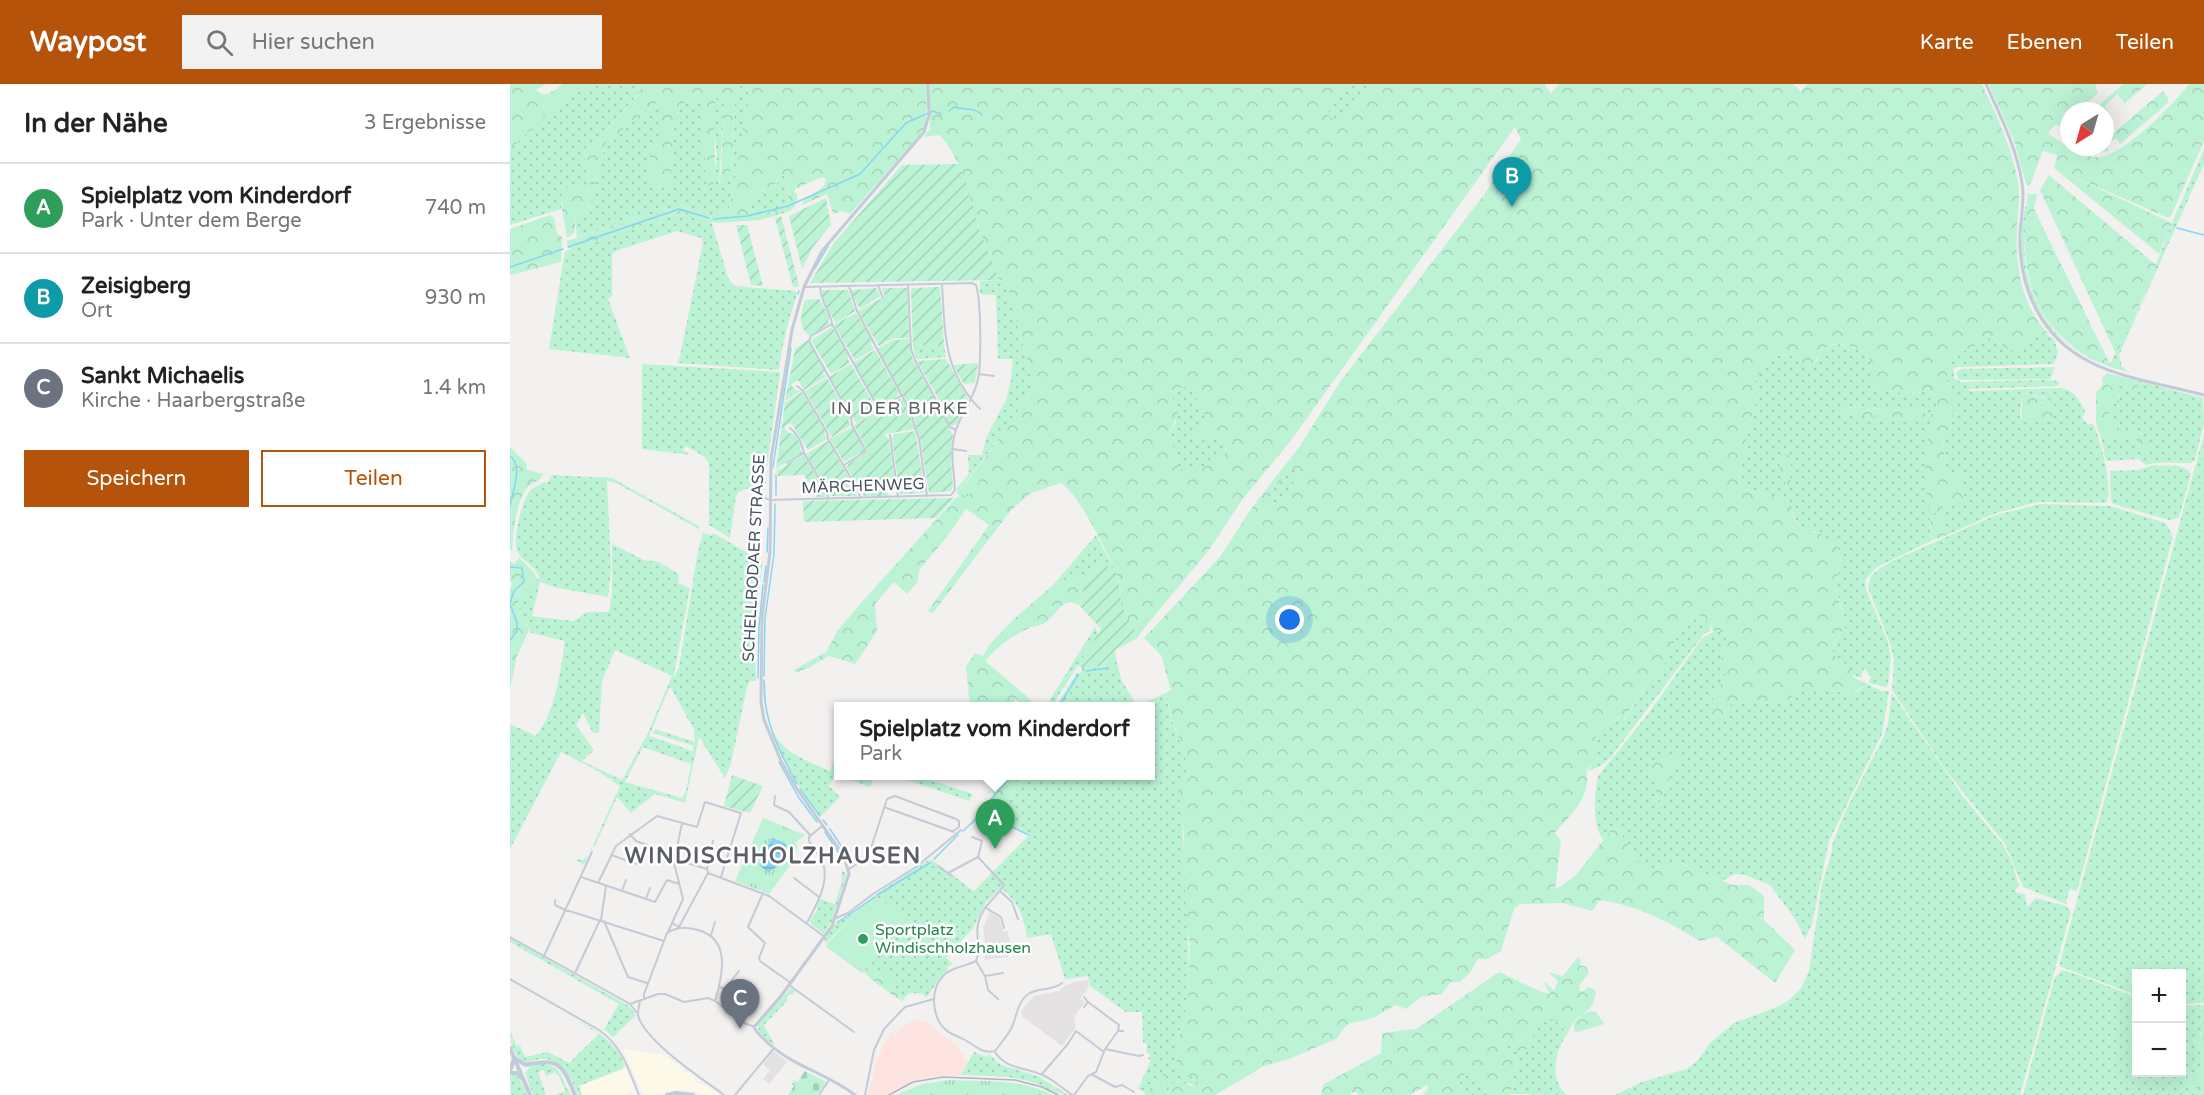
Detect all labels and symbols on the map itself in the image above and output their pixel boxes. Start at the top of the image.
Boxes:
north arrow [2060,102,2114,156]
pin: B [1492,158,1532,207]
district label: IN DER BIRKE [831,397,969,419]
street label: SCHELLRODAER STRASSE [739,454,769,662]
street label: MÄRCHENWEG [801,474,925,498]
your location [1275,605,1304,634]
pin: A [976,800,1014,849]
district label: WINDISCHHOLZHAUSEN [624,843,922,869]
place label: Sportplatz Windischholzhausen [875,920,1031,958]
marker: Sportplatz Windischholzhausen [856,932,870,946]
pin: C [720,980,760,1029]

